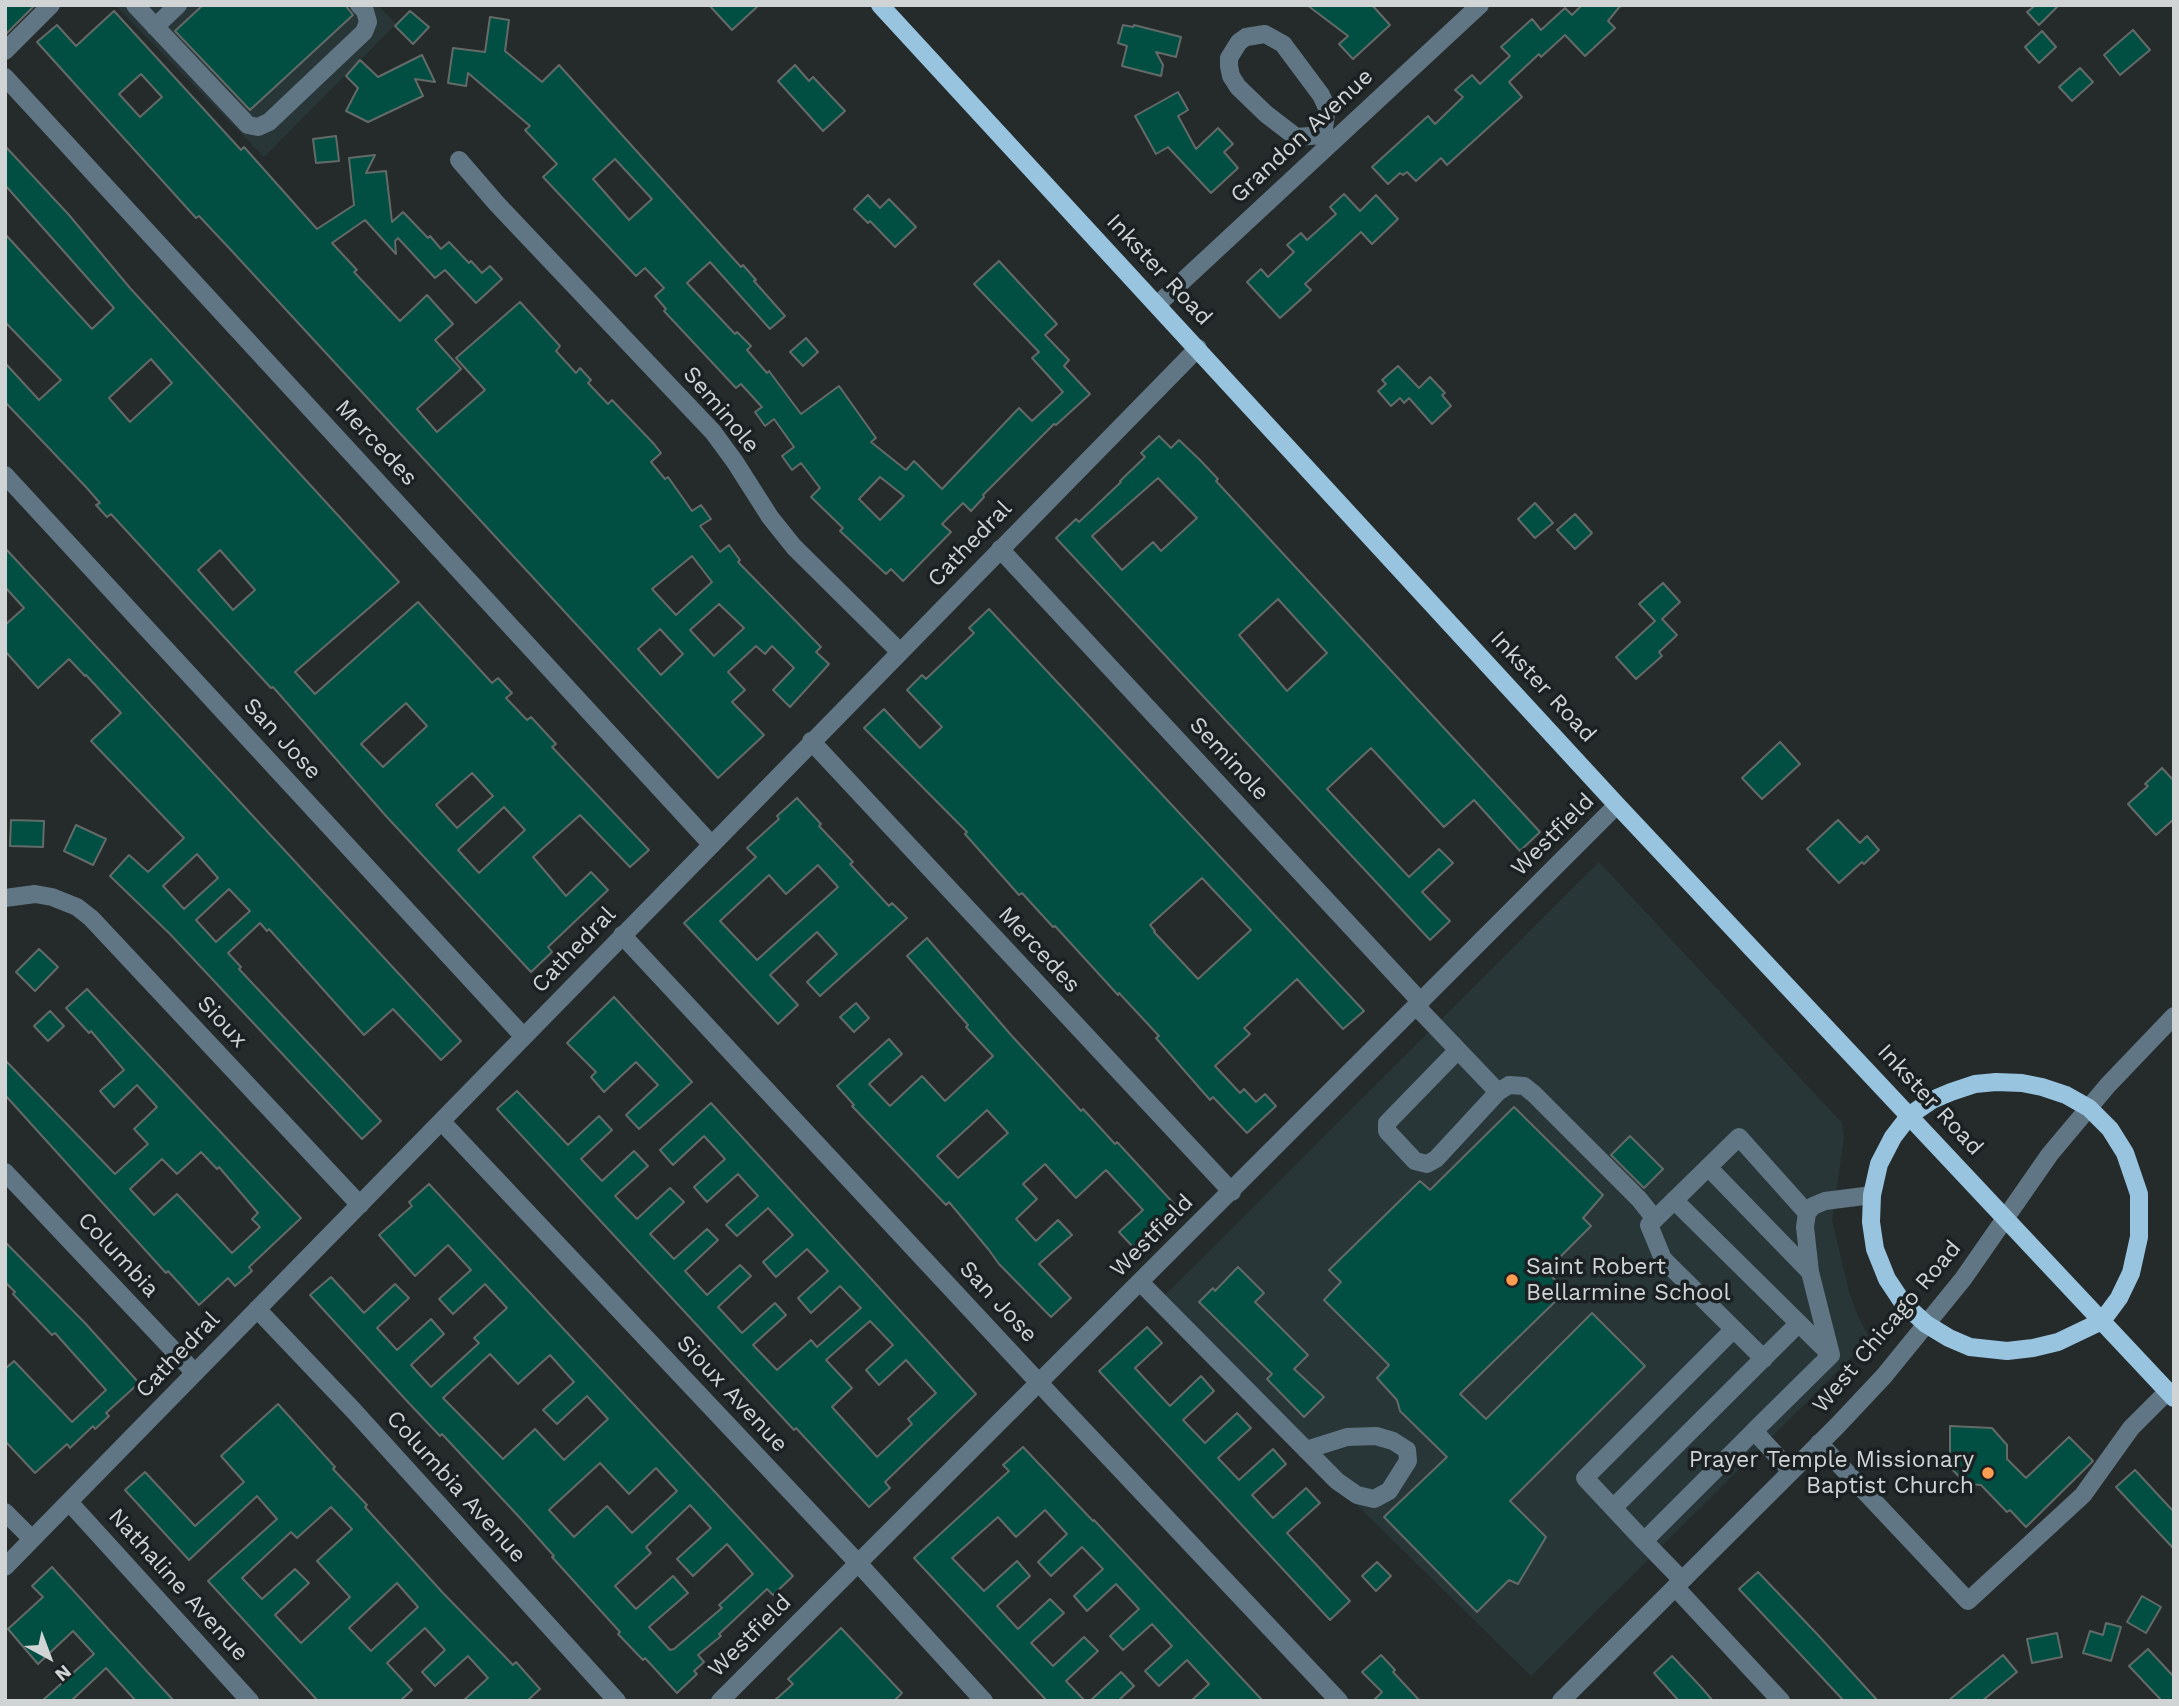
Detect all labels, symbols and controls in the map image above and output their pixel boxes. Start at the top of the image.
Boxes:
street label: Grandon Avenue [1225,63,1379,209]
street label: Inkster Road [1100,209,1218,331]
street label: Seminole [677,361,765,459]
street label: Mercedes [329,394,423,492]
street label: Cathedral [922,495,1018,593]
street label: Inkster Road [1484,626,1602,748]
street label: San Jose [237,692,327,786]
street label: Seminole [1183,711,1275,807]
street label: Westfield [1506,788,1600,882]
street label: Cathedral [526,901,622,999]
street label: Mercedes [992,901,1086,999]
street label: Sioux [191,990,253,1054]
street label: Inkster Road [1871,1039,1989,1161]
street label: Westfield [1105,1189,1199,1283]
street label: Columbia [72,1207,164,1303]
street label: West Chicago Road [1807,1235,1967,1419]
place label: Saint Robert Bellarmine School [1526,1253,1731,1307]
street label: San Jose [953,1255,1043,1349]
marker: Saint Robert Bellarmine School [1504,1272,1520,1288]
street label: Cathedral [130,1306,226,1404]
street label: Sioux Avenue [671,1330,793,1458]
street label: Columbia Avenue [380,1405,532,1569]
place label: Prayer Temple Missionary Baptist Church [1689,1446,1974,1500]
marker: Prayer Temple Missionary Baptist Church [1980,1465,1996,1481]
street label: Nathaline Avenue [102,1503,254,1667]
street label: Westfield [703,1589,797,1683]
north arrow [14,1622,84,1692]
text: N [50,1660,76,1687]

